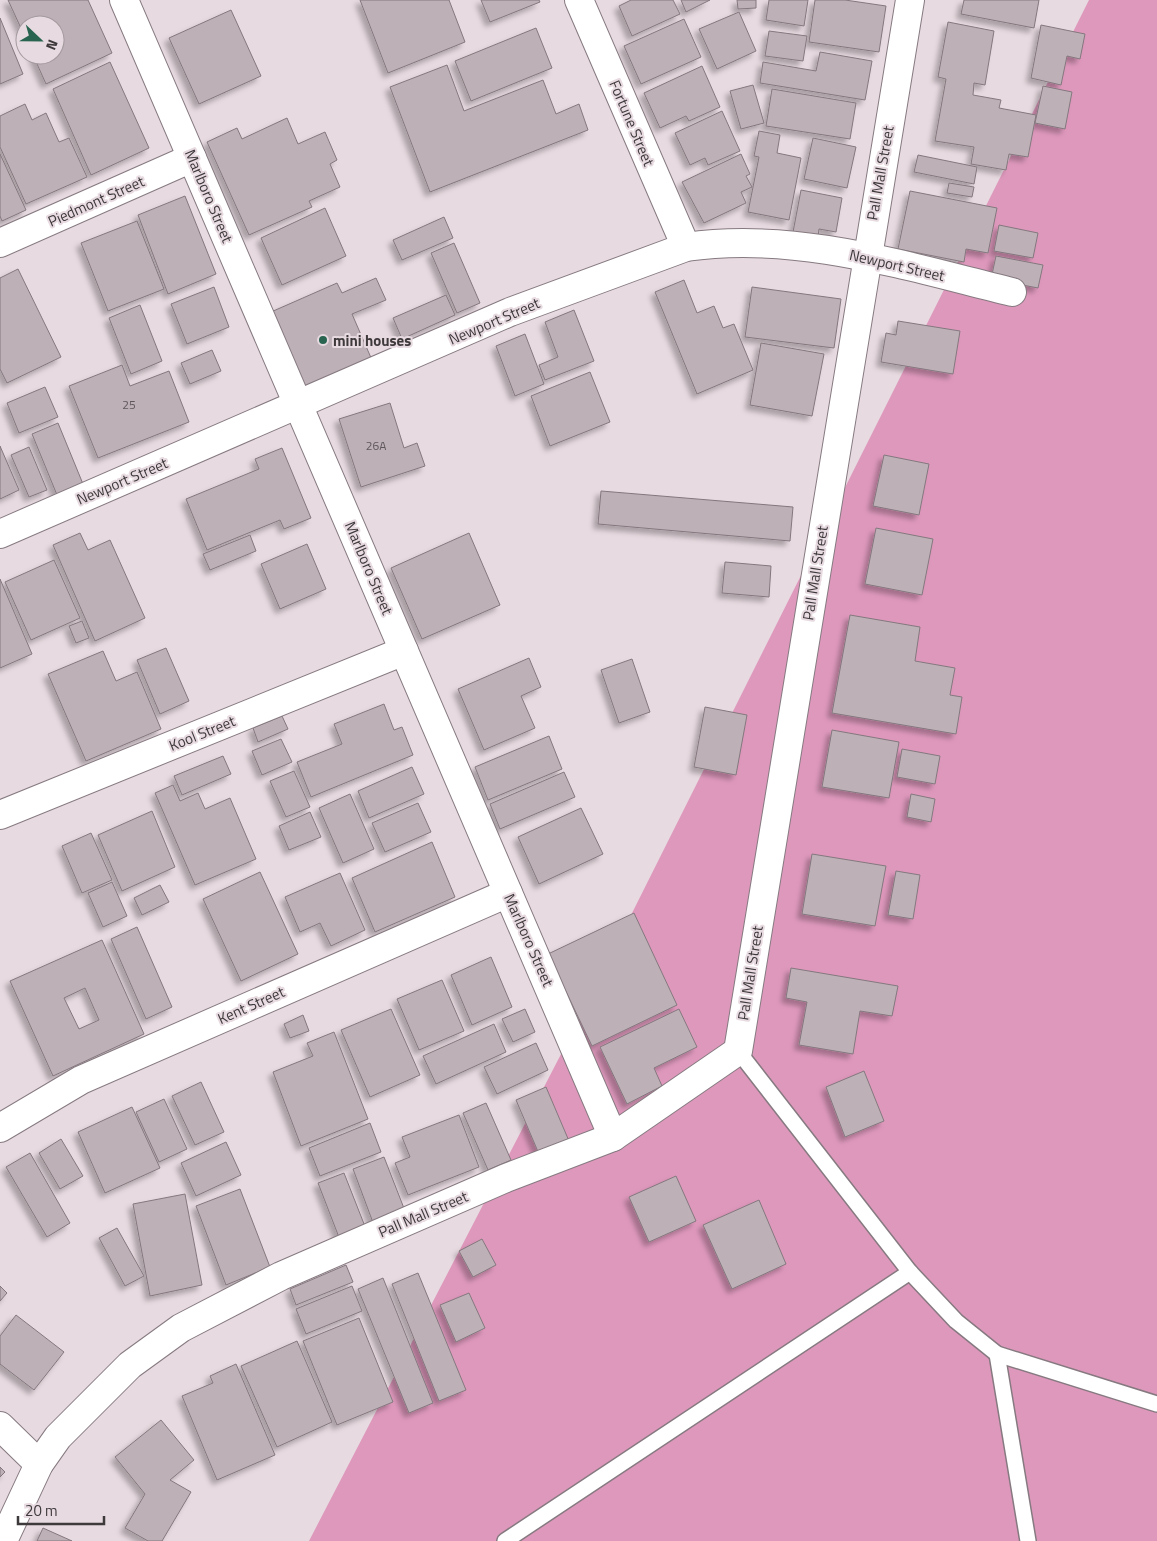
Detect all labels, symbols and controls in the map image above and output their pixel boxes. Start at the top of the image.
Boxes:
north arrow [15,15,65,65]
text: N [41,37,64,53]
street label: Fortune Street [604,76,661,170]
street label: Pall Mall Street [860,123,900,222]
street label: Marlboro Street [179,146,239,247]
street label: Piedmont Street [44,169,149,233]
street label: Newport Street [847,243,948,287]
street label: Newport Street [445,291,544,351]
place label: mini houses [333,329,411,352]
marker: mini houses [317,334,329,346]
house number: 25 [122,395,136,414]
house number: 26A [366,436,386,455]
street label: Newport Street [73,451,172,511]
street label: Marlboro Street [339,518,399,619]
street label: Pall Mall Street [796,523,834,622]
street label: Kool Street [165,709,239,757]
street label: Marlboro Street [498,890,560,991]
street label: Pall Mall Street [731,923,769,1022]
street label: Kent Street [214,980,289,1030]
street label: Pall Mall Street [375,1184,472,1243]
scale bar [18,1494,104,1526]
text: 20 m [25,1499,58,1522]

